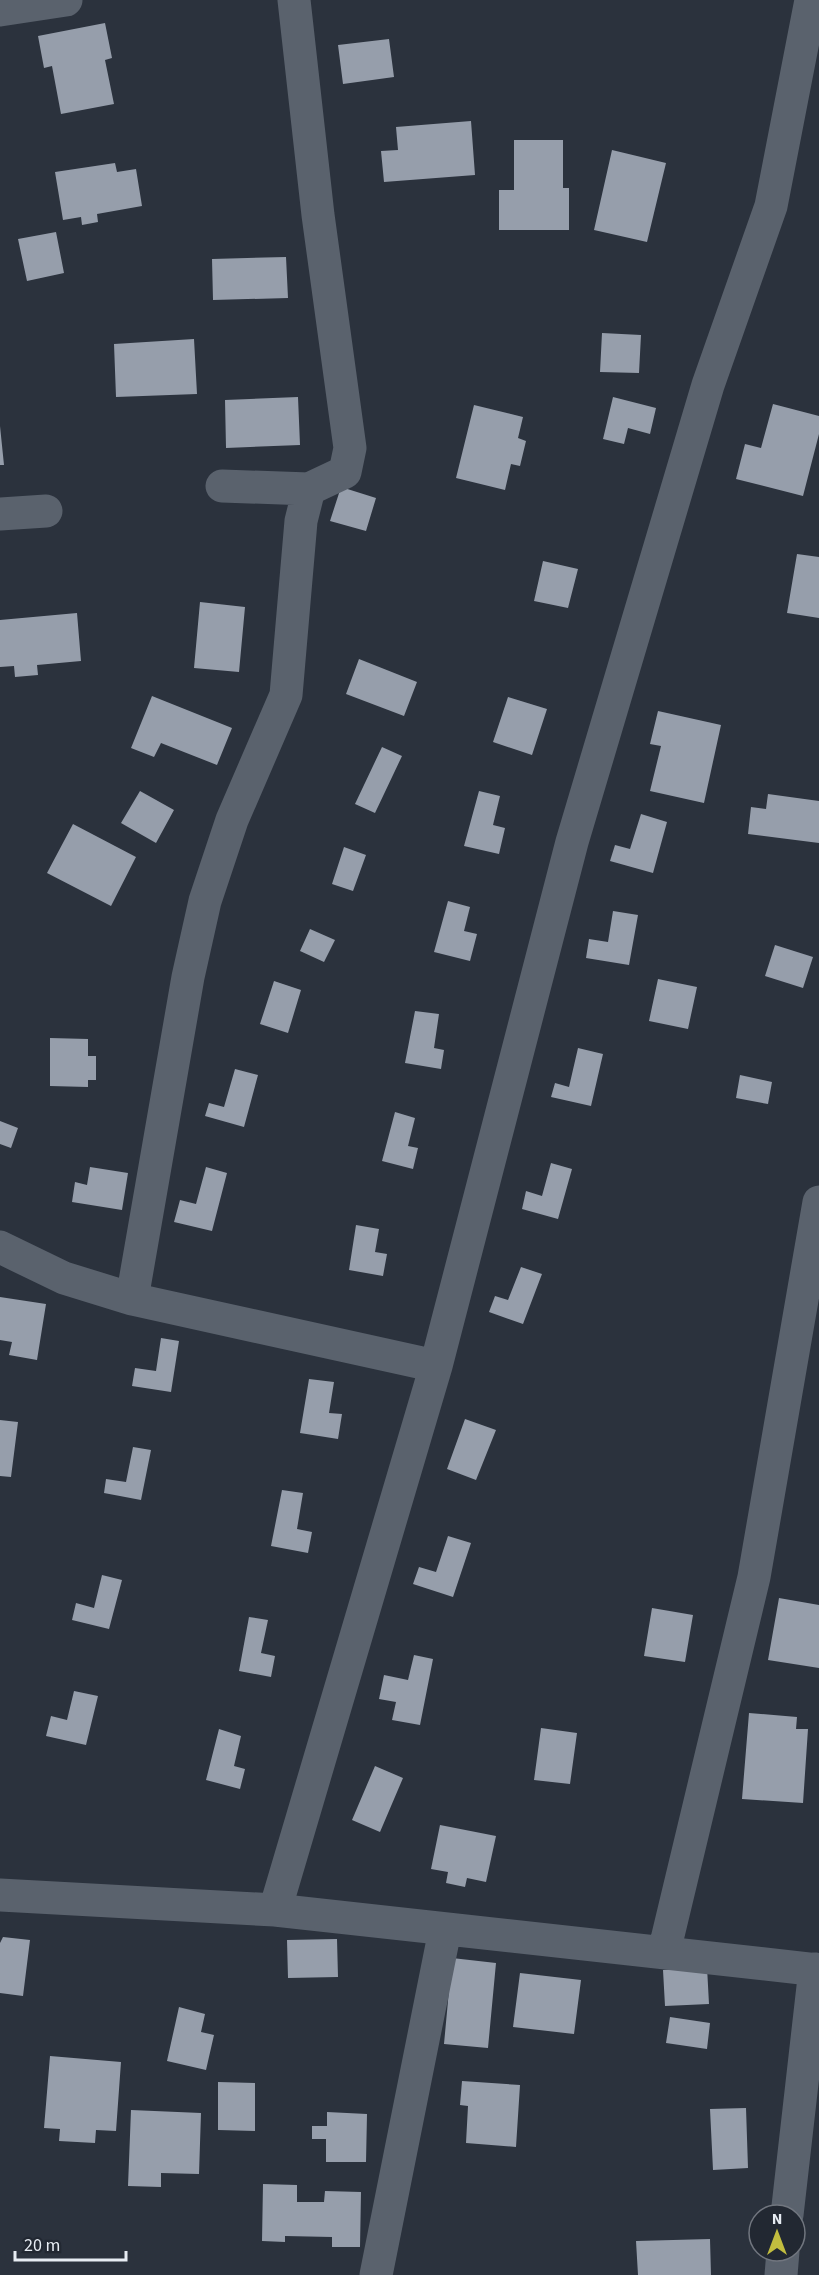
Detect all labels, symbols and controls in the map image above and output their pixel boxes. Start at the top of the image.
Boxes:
north arrow [747,2203,807,2263]
text: N [772,2208,782,2230]
scale bar [15,2224,126,2262]
text: 20 m [24,2233,60,2258]

